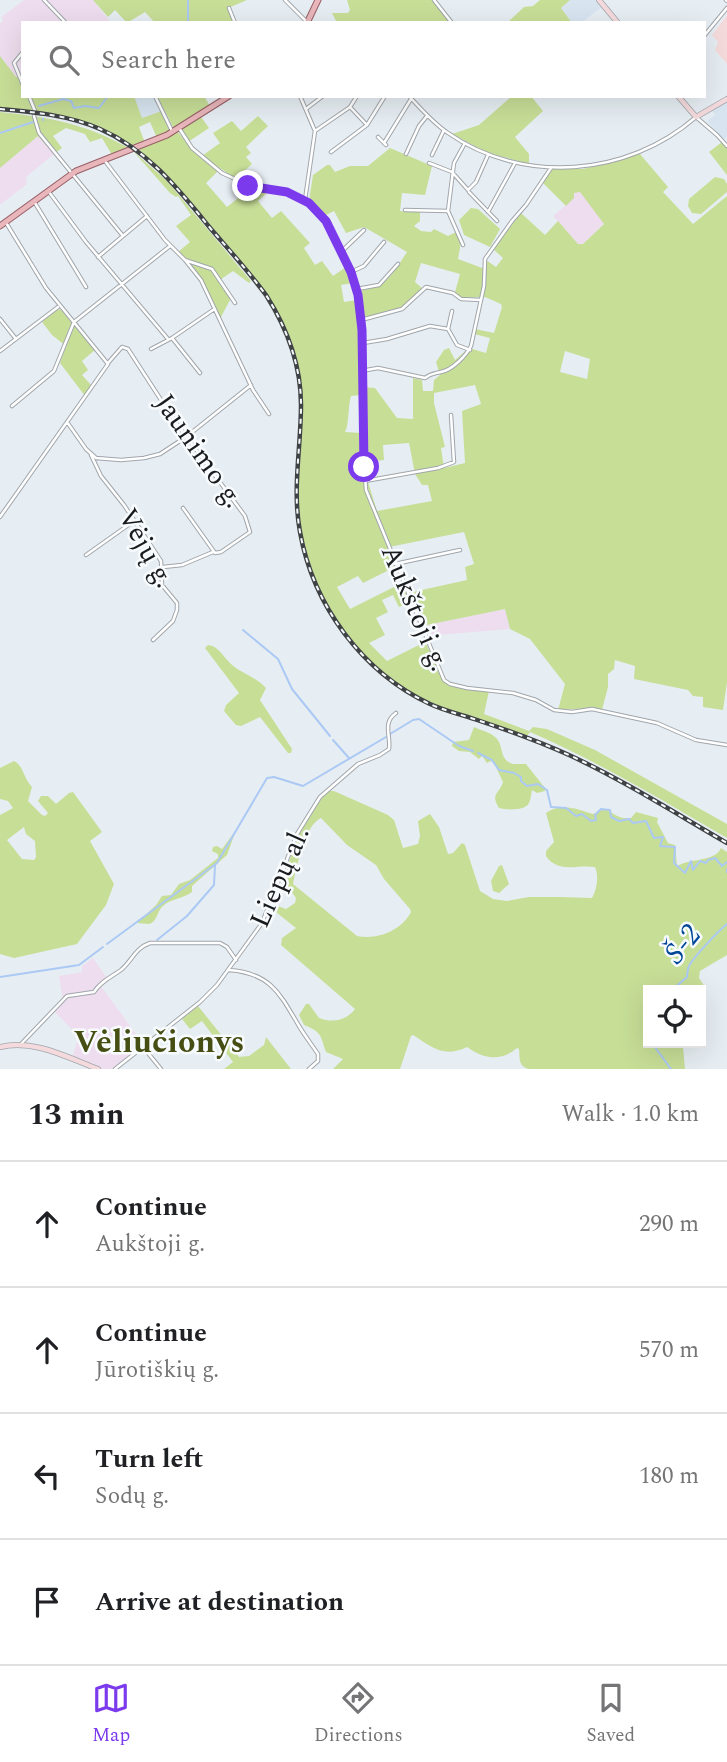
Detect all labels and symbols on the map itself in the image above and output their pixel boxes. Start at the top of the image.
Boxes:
route end [232,170,263,201]
street label: Jaunimo g. [144,385,254,517]
route start [348,451,379,482]
street label: Vėjų g. [106,500,186,596]
street label: Aukštoji g. [369,538,461,678]
street label: Liepų al. [239,819,321,935]
water label: Š-2 [653,914,713,974]
district label: Vėliučionys [74,1018,244,1067]

